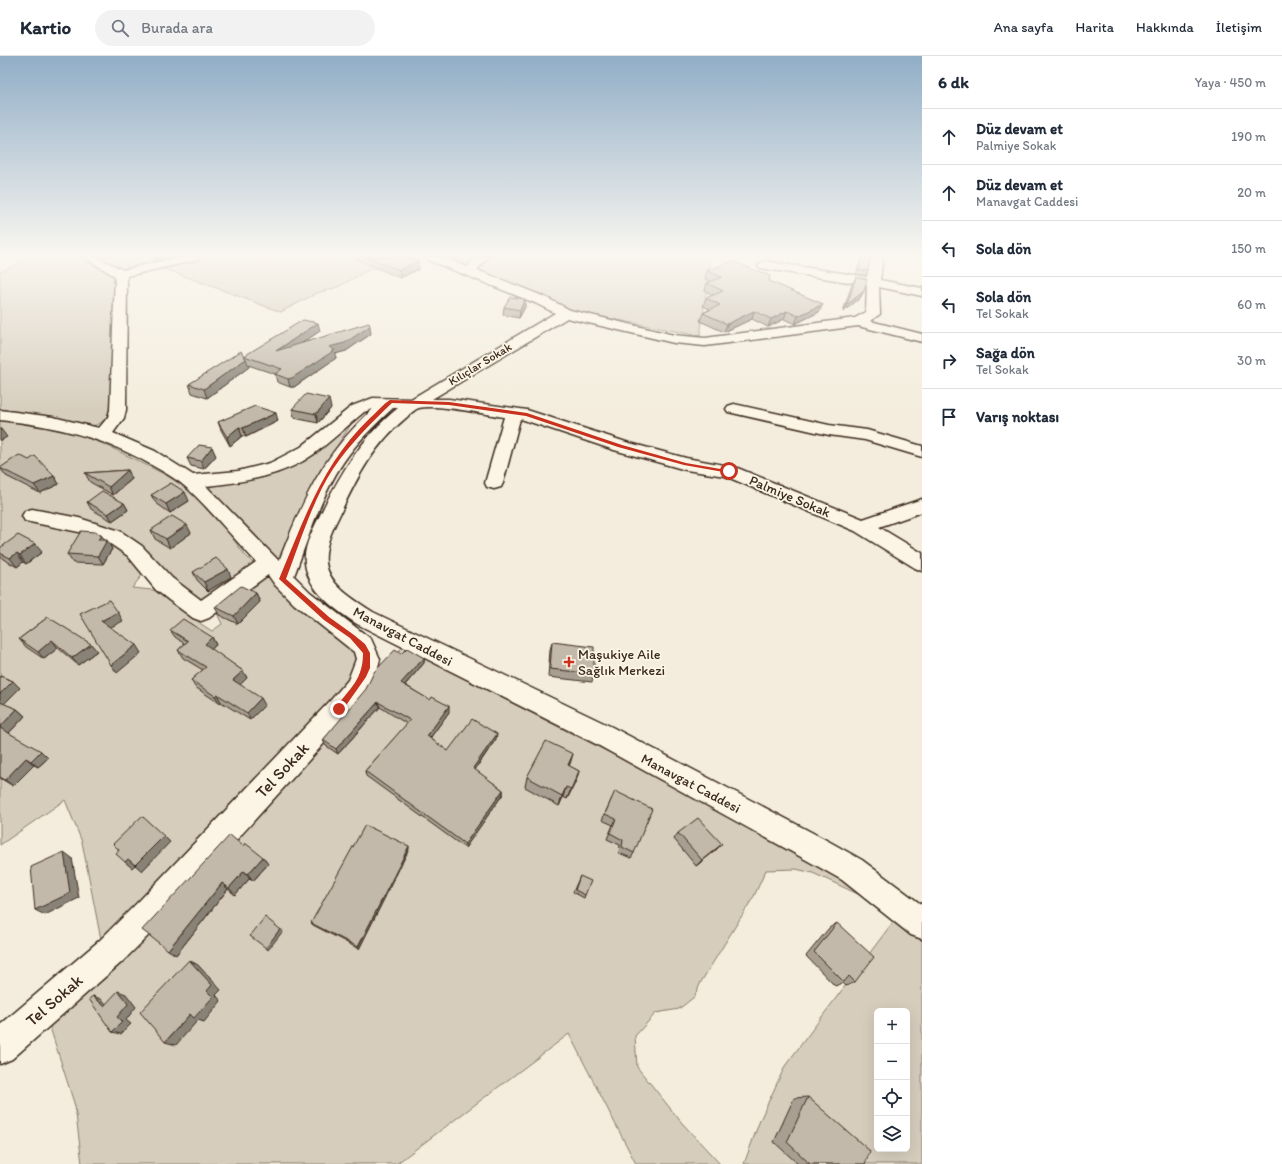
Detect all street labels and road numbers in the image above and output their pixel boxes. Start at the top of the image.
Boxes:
street label: Kılıçlar Sokak [446,339,515,388]
street label: Palmiye Sokak [747,472,833,521]
street label: Manavgat Caddesi [350,603,455,670]
street label: Tel Sokak [251,738,313,802]
street label: Manavgat Caddesi [638,750,743,817]
street label: Tel Sokak [21,970,87,1030]

